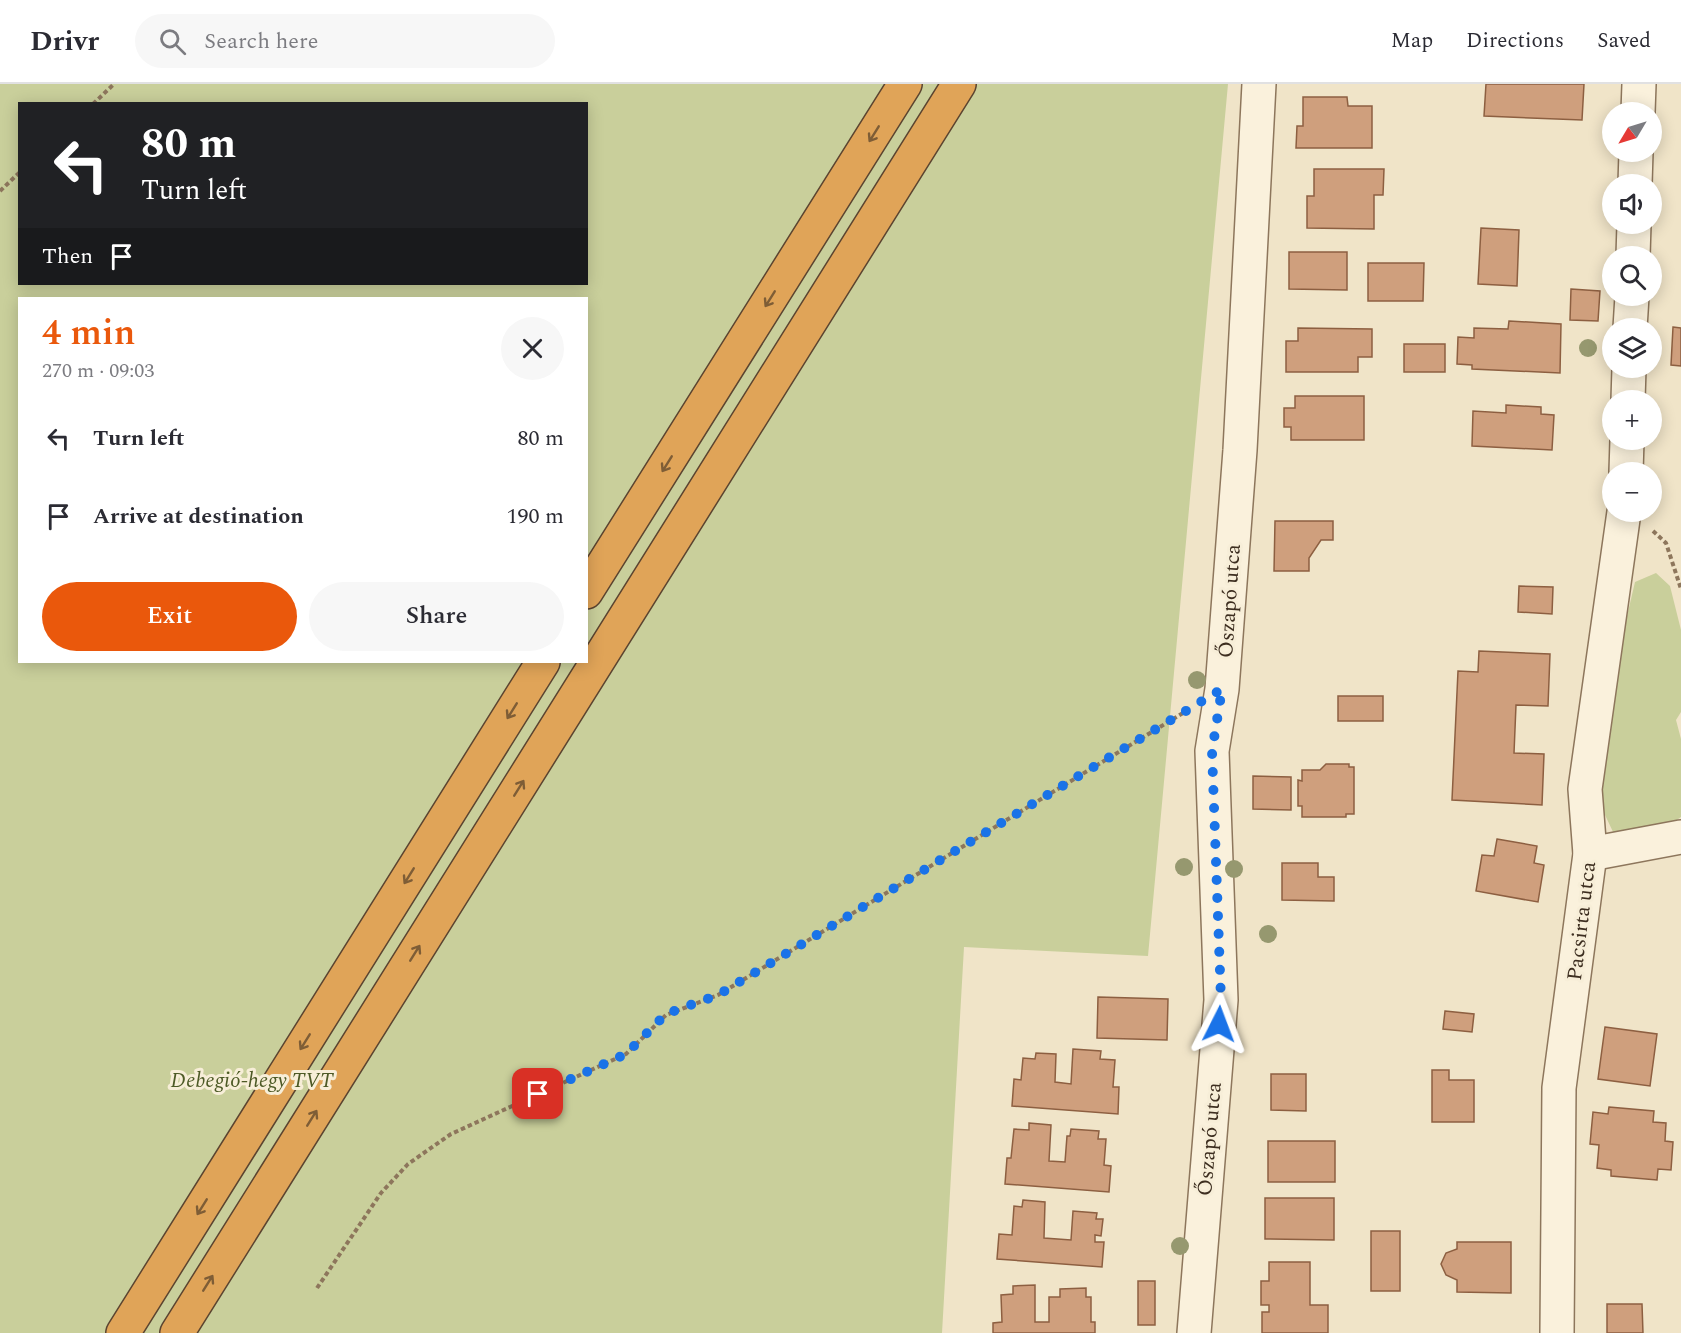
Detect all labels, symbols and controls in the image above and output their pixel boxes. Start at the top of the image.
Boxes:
search box [135,14,555,68]
text: Drivr [30,20,99,63]
icon: search [156,25,189,58]
text: Search here [204,25,318,58]
text: Map [1391,25,1433,57]
text: Directions [1466,25,1564,57]
text: Saved [1597,25,1651,57]
north arrow [1602,102,1662,162]
map controls [1602,102,1662,522]
text: 80 m [141,113,236,176]
one-way arrow [867,125,880,142]
icon: left [42,126,120,204]
text: Turn left [141,170,247,212]
button: sound [1602,174,1662,234]
text: Then [42,240,93,273]
icon: arrive [105,240,138,273]
button: search [1602,246,1662,306]
one-way arrow [764,290,776,307]
text: 4 min [42,306,135,361]
button: close [501,317,564,380]
button: layers [1602,318,1662,378]
text: 270 m · 09:03 [42,356,154,386]
button: + [1602,390,1662,450]
icon: left [42,422,75,455]
text: Turn left [93,422,185,455]
text: 80 m [518,422,564,455]
one-way arrow [660,455,672,472]
button: − [1602,462,1662,522]
icon: arrive [42,500,75,533]
text: Arrive at destination [93,500,304,533]
text: 190 m [507,500,564,533]
street label: Őszapó utca [1210,542,1250,659]
button: Exit [42,582,297,651]
button: Share [309,582,564,651]
one-way arrow [506,702,518,719]
one-way arrow [512,779,525,796]
street label: Pacsirta utca [1559,859,1605,983]
one-way arrow [402,867,414,884]
one-way arrow [410,945,422,962]
position arrow [1187,992,1251,1056]
one-way arrow [299,1033,311,1050]
park label: Debegió-hegy TVT [171,1065,334,1097]
pin [512,1068,563,1119]
icon: arrive [521,1077,554,1110]
street label: Őszapó utca [1189,1080,1231,1197]
one-way arrow [306,1110,318,1127]
one-way arrow [195,1198,207,1215]
one-way arrow [202,1275,215,1292]

